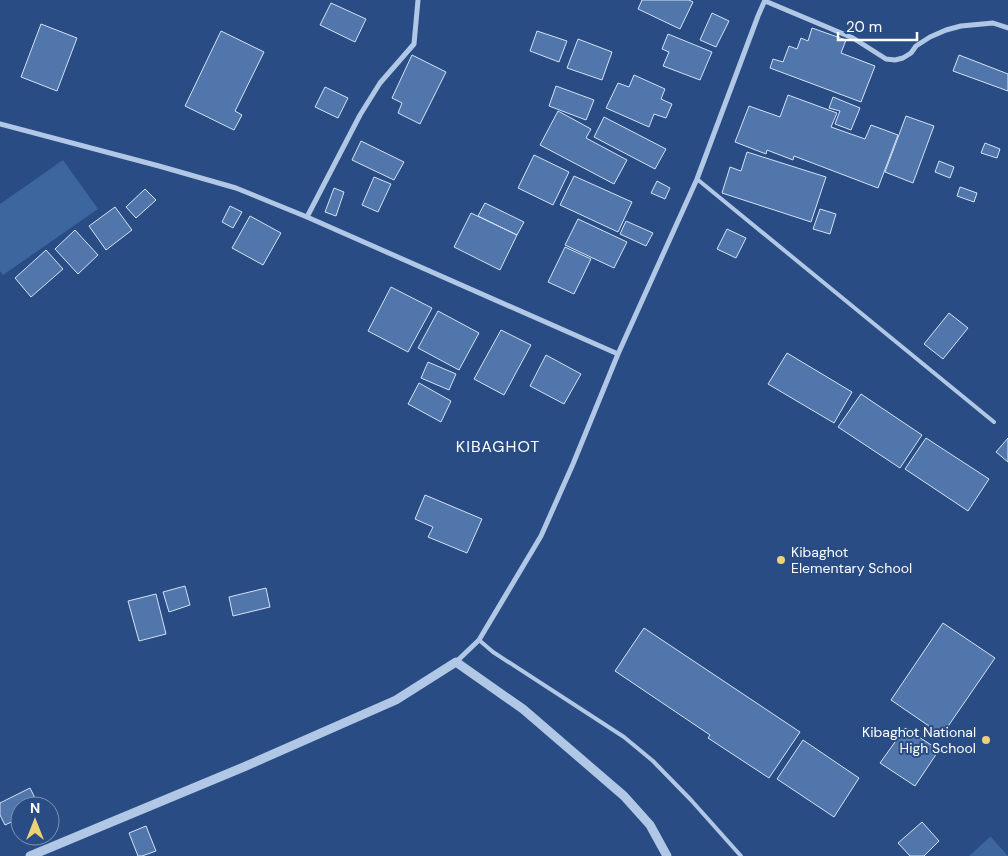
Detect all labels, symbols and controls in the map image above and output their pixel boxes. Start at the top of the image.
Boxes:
scale bar [838,10,917,42]
text: 20 m [846,17,882,37]
district label: KIBAGHOT [456,436,540,457]
place label: Kibaghot Elementary School [791,543,912,577]
marker: Kibaghot Elementary School [775,554,787,566]
place label: Kibaghot National High School [862,723,976,757]
marker: Kibaghot National High School [980,734,992,746]
north arrow [10,796,60,846]
text: N [30,799,40,817]

